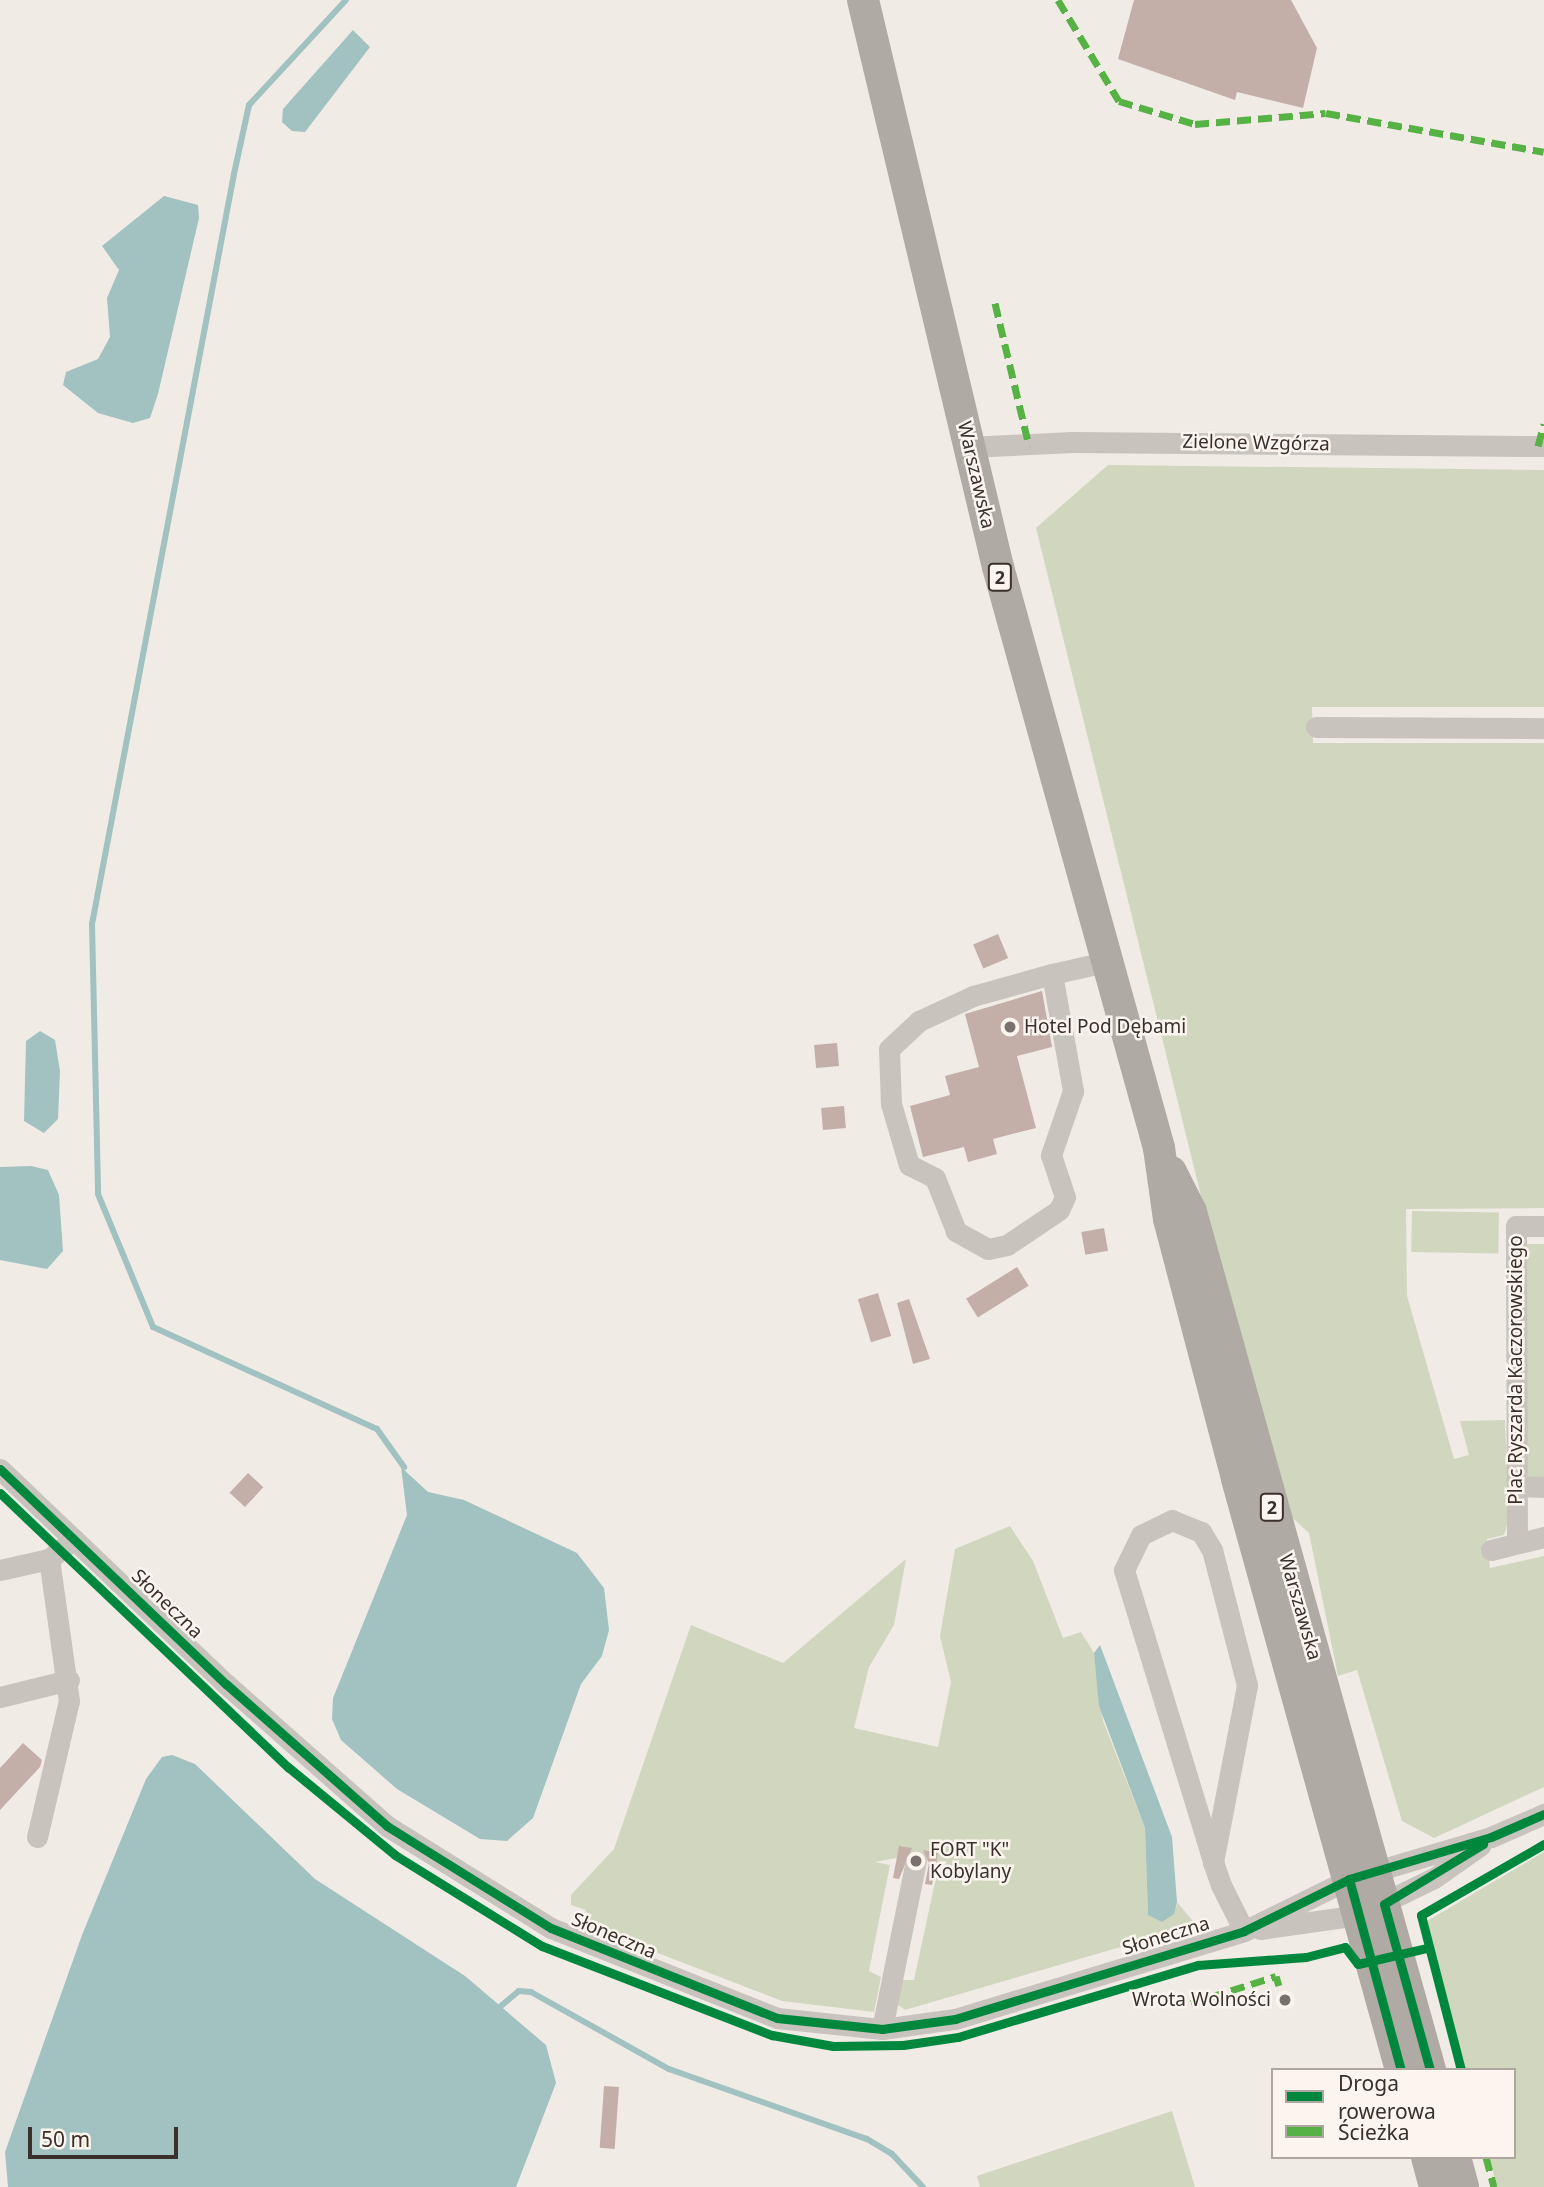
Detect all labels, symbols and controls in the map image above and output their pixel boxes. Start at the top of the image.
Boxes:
street label: Warszawska [953,419,999,531]
street label: Zielone Wzgórza [1182,430,1330,456]
road number: 2 [988,562,1012,592]
place label: Hotel Pod Dębami [1024,1016,1186,1038]
marker: Hotel Pod Dębami [1002,1019,1018,1035]
street label: Plac Ryszarda Kaczorowskiego [1505,1235,1527,1505]
road number: 2 [1260,1492,1284,1522]
street label: Warszawska [1274,1551,1326,1663]
street label: Słoneczna [127,1565,207,1643]
place label: FORT "K" Kobylany [930,1839,1011,1883]
marker: FORT "K" Kobylany [908,1853,924,1869]
street label: Słoneczna [568,1908,660,1964]
street label: Słoneczna [1120,1912,1212,1960]
place label: Wrota Wolności [1132,1989,1271,2011]
marker: Wrota Wolności [1277,1992,1293,2008]
legend [1271,2068,1516,2159]
text: Droga rowerowa [1338,2069,1436,2125]
scale bar [32,2114,182,2158]
text: Ścieżka [1338,2118,1410,2146]
text: 50 m [41,2125,90,2153]

